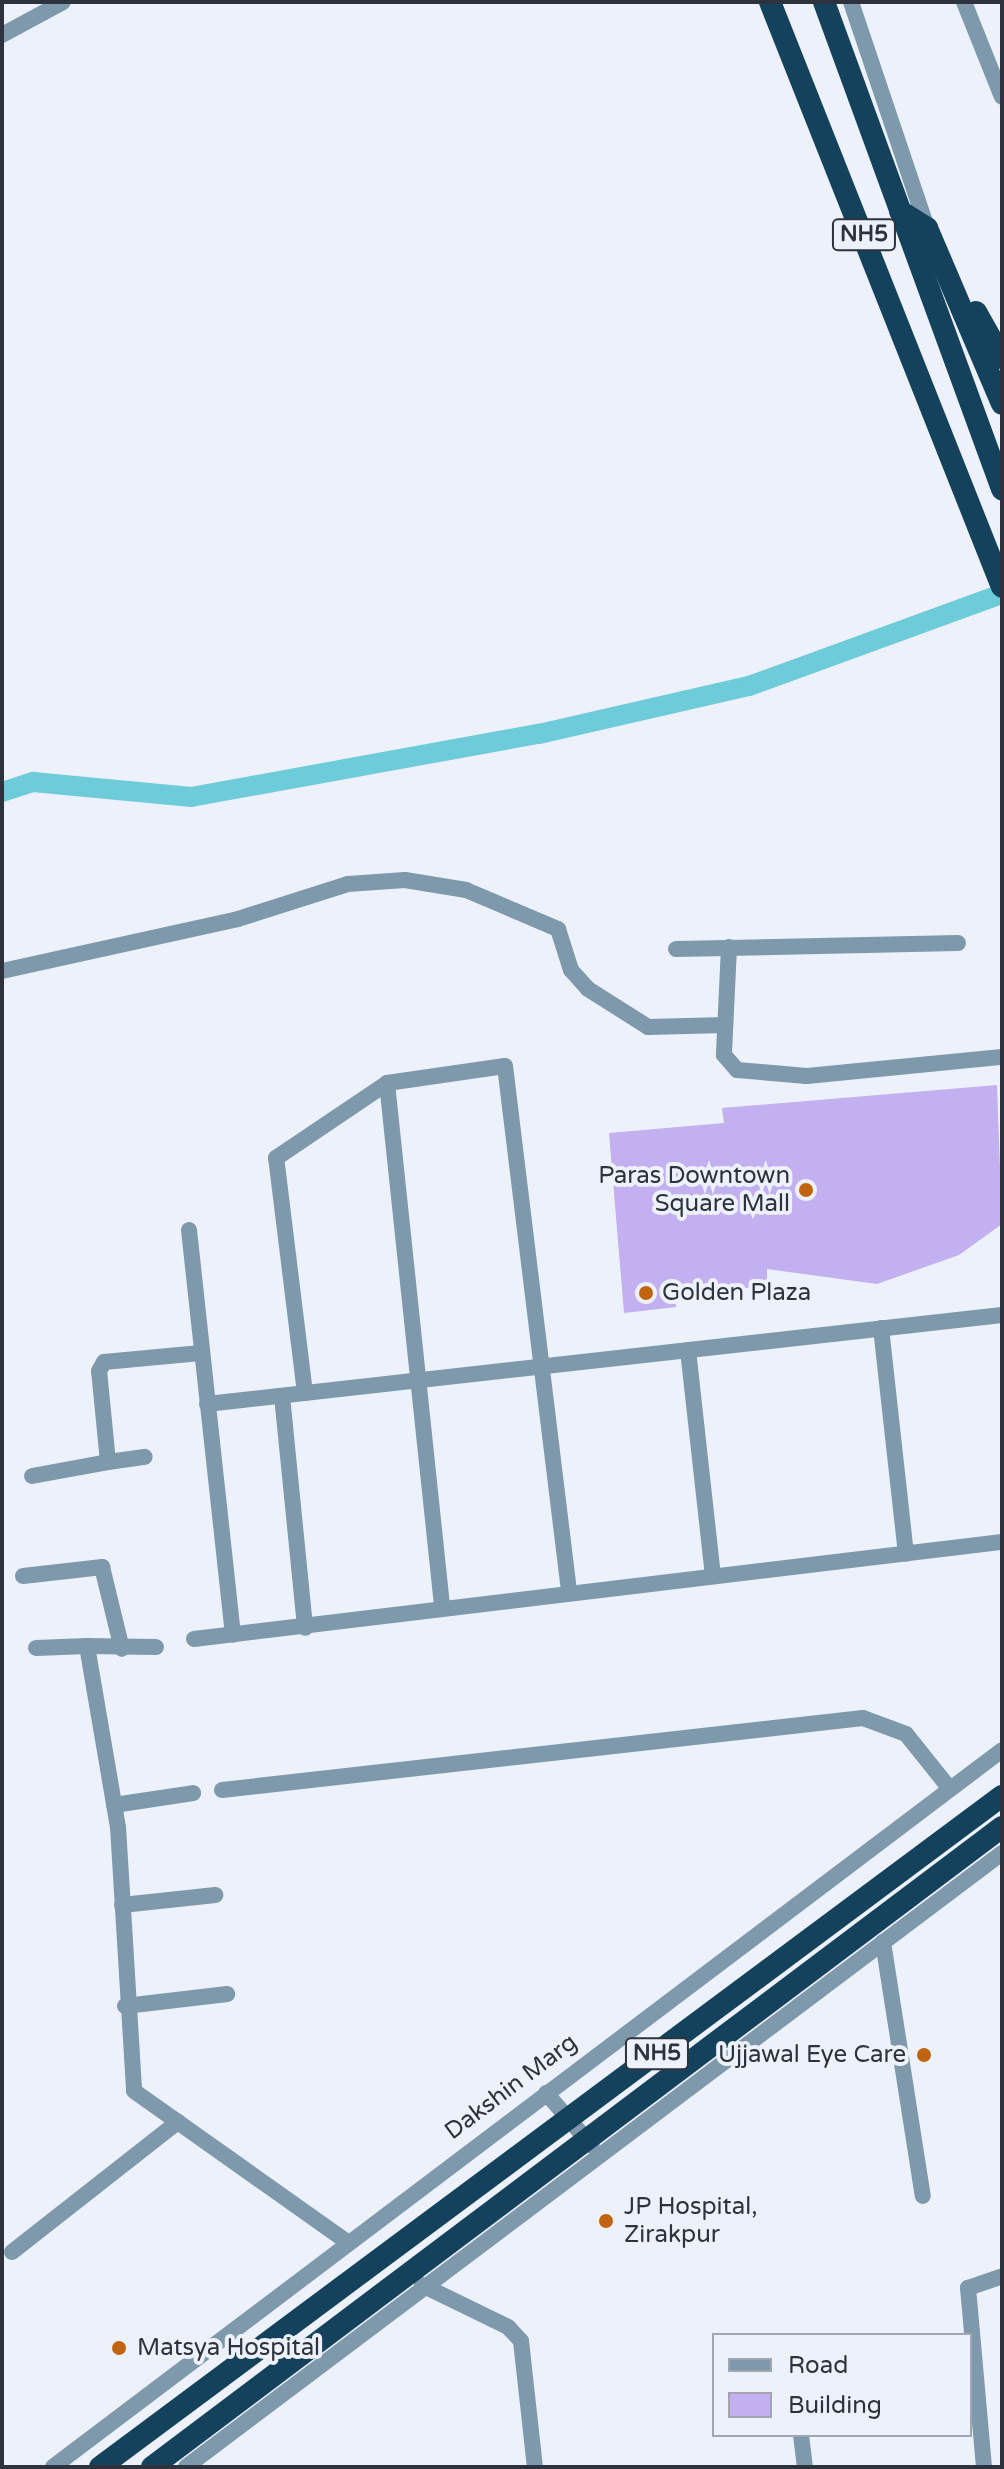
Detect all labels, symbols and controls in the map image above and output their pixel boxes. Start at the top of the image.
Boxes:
road number: NH5 [830,217,898,253]
place label: Paras Downtown Square Mall [598,1162,790,1218]
marker: Paras Downtown Square Mall [797,1181,815,1199]
place label: Golden Plaza [662,1279,811,1307]
marker: Golden Plaza [637,1284,655,1302]
street label: Dakshin Marg [439,2028,583,2146]
road number: NH5 [623,2036,691,2072]
place label: Ujjawal Eye Care [718,2041,906,2069]
marker: Ujjawal Eye Care [913,2044,935,2066]
place label: JP Hospital, Zirakpur [624,2193,757,2249]
marker: JP Hospital, Zirakpur [595,2210,617,2232]
legend [712,2333,972,2437]
place label: Matsya Hospital [137,2334,320,2362]
marker: Matsya Hospital [108,2337,130,2359]
text: Road [788,2351,848,2380]
text: Building [788,2391,882,2420]

